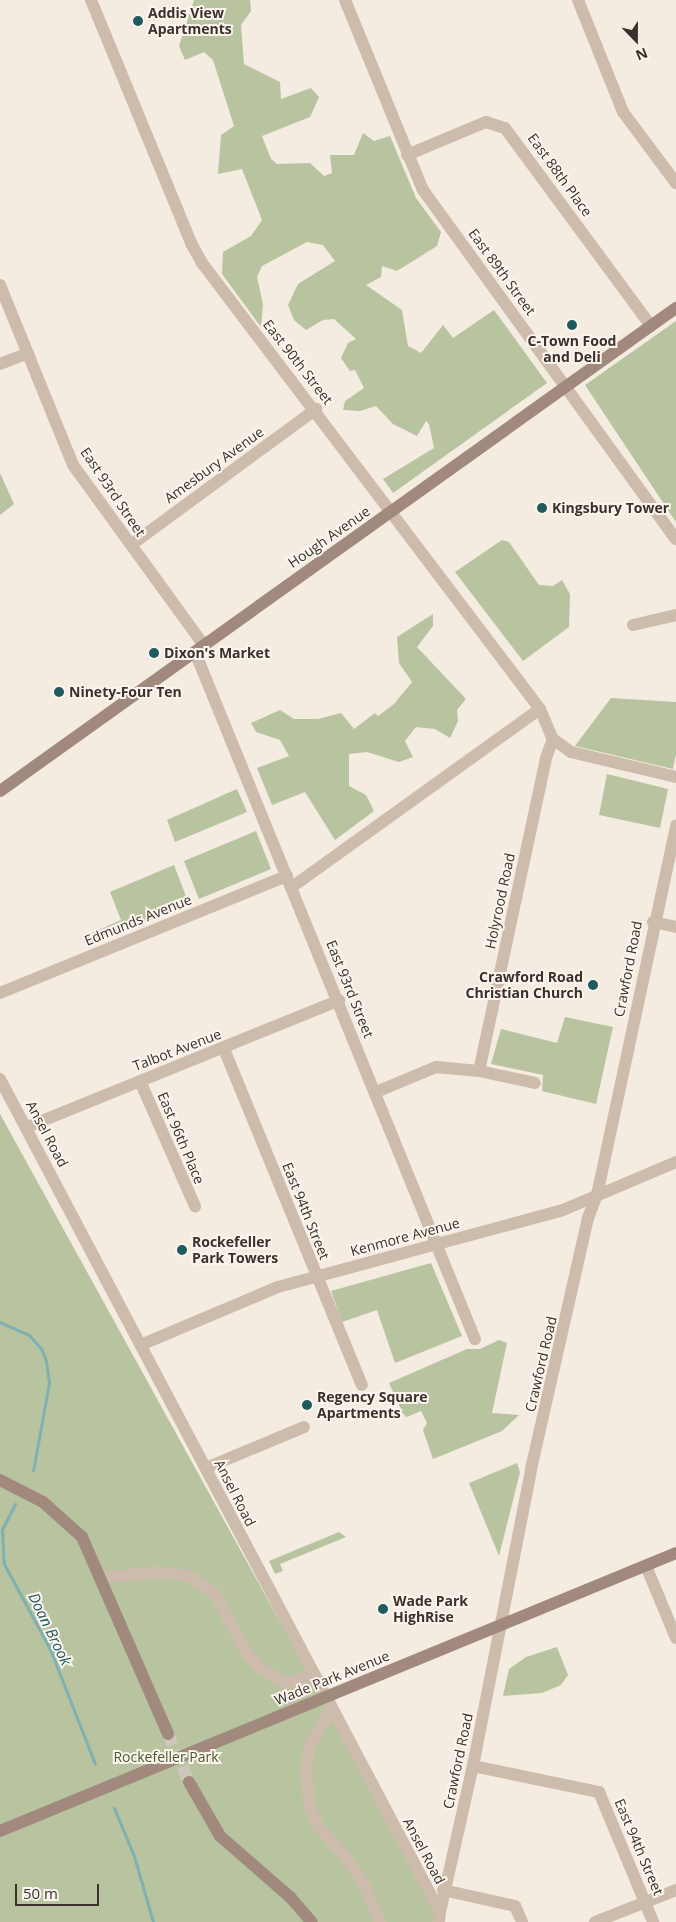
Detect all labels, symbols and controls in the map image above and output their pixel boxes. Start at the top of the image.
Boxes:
place label: Addis View Apartments [148,5,232,38]
marker: Addis View Apartments [132,15,144,27]
north arrow [611,15,661,65]
text: N [633,43,651,65]
street label: East 88th Place [524,130,596,220]
street label: East 89th Street [465,225,539,319]
street label: East 90th Street [260,316,336,408]
marker: C-Town Food and Deli [566,319,578,331]
place label: C-Town Food and Deli [528,333,616,366]
street label: Amesbury Avenue [161,423,267,507]
street label: East 93rd Street [77,444,149,540]
place label: Kingsbury Tower [552,500,669,516]
marker: Kingsbury Tower [536,502,548,514]
street label: Hough Avenue [285,503,373,571]
place label: Dixon's Market [164,645,270,661]
marker: Dixon's Market [148,647,160,659]
place label: Ninety-Four Ten [69,684,182,700]
marker: Ninety-Four Ten [53,686,65,698]
street label: Holyrood Road [482,852,518,950]
street label: Edmunds Avenue [82,891,194,949]
street label: Crawford Road [610,919,646,1019]
street label: East 93rd Street [323,938,377,1040]
place label: Crawford Road Christian Church [466,969,583,1002]
marker: Crawford Road Christian Church [587,979,599,991]
street label: Talbot Avenue [130,1025,224,1075]
street label: East 96th Place [154,1089,208,1187]
street label: Ansel Road [23,1098,71,1170]
street label: East 94th Street [279,1160,333,1262]
street label: Kenmore Avenue [349,1214,461,1260]
place label: Rockefeller Park Towers [192,1234,278,1266]
marker: Rockefeller Park Towers [176,1244,188,1256]
street label: Crawford Road [522,1315,560,1413]
place label: Regency Square Apartments [317,1389,428,1421]
marker: Regency Square Apartments [301,1399,313,1411]
street label: Ansel Road [211,1457,259,1529]
water label: Doan Brook [25,1590,75,1668]
place label: Wade Park HighRise [393,1593,468,1625]
marker: Wade Park HighRise [377,1603,389,1615]
street label: Wade Park Avenue [272,1647,392,1709]
street label: Crawford Road [440,1712,476,1810]
park label: Rockefeller Park [113,1749,219,1765]
street label: East 94th Street [611,1796,667,1898]
street label: Ansel Road [400,1815,448,1887]
scale bar [18,1874,101,1906]
text: 50 m [23,1883,58,1903]

